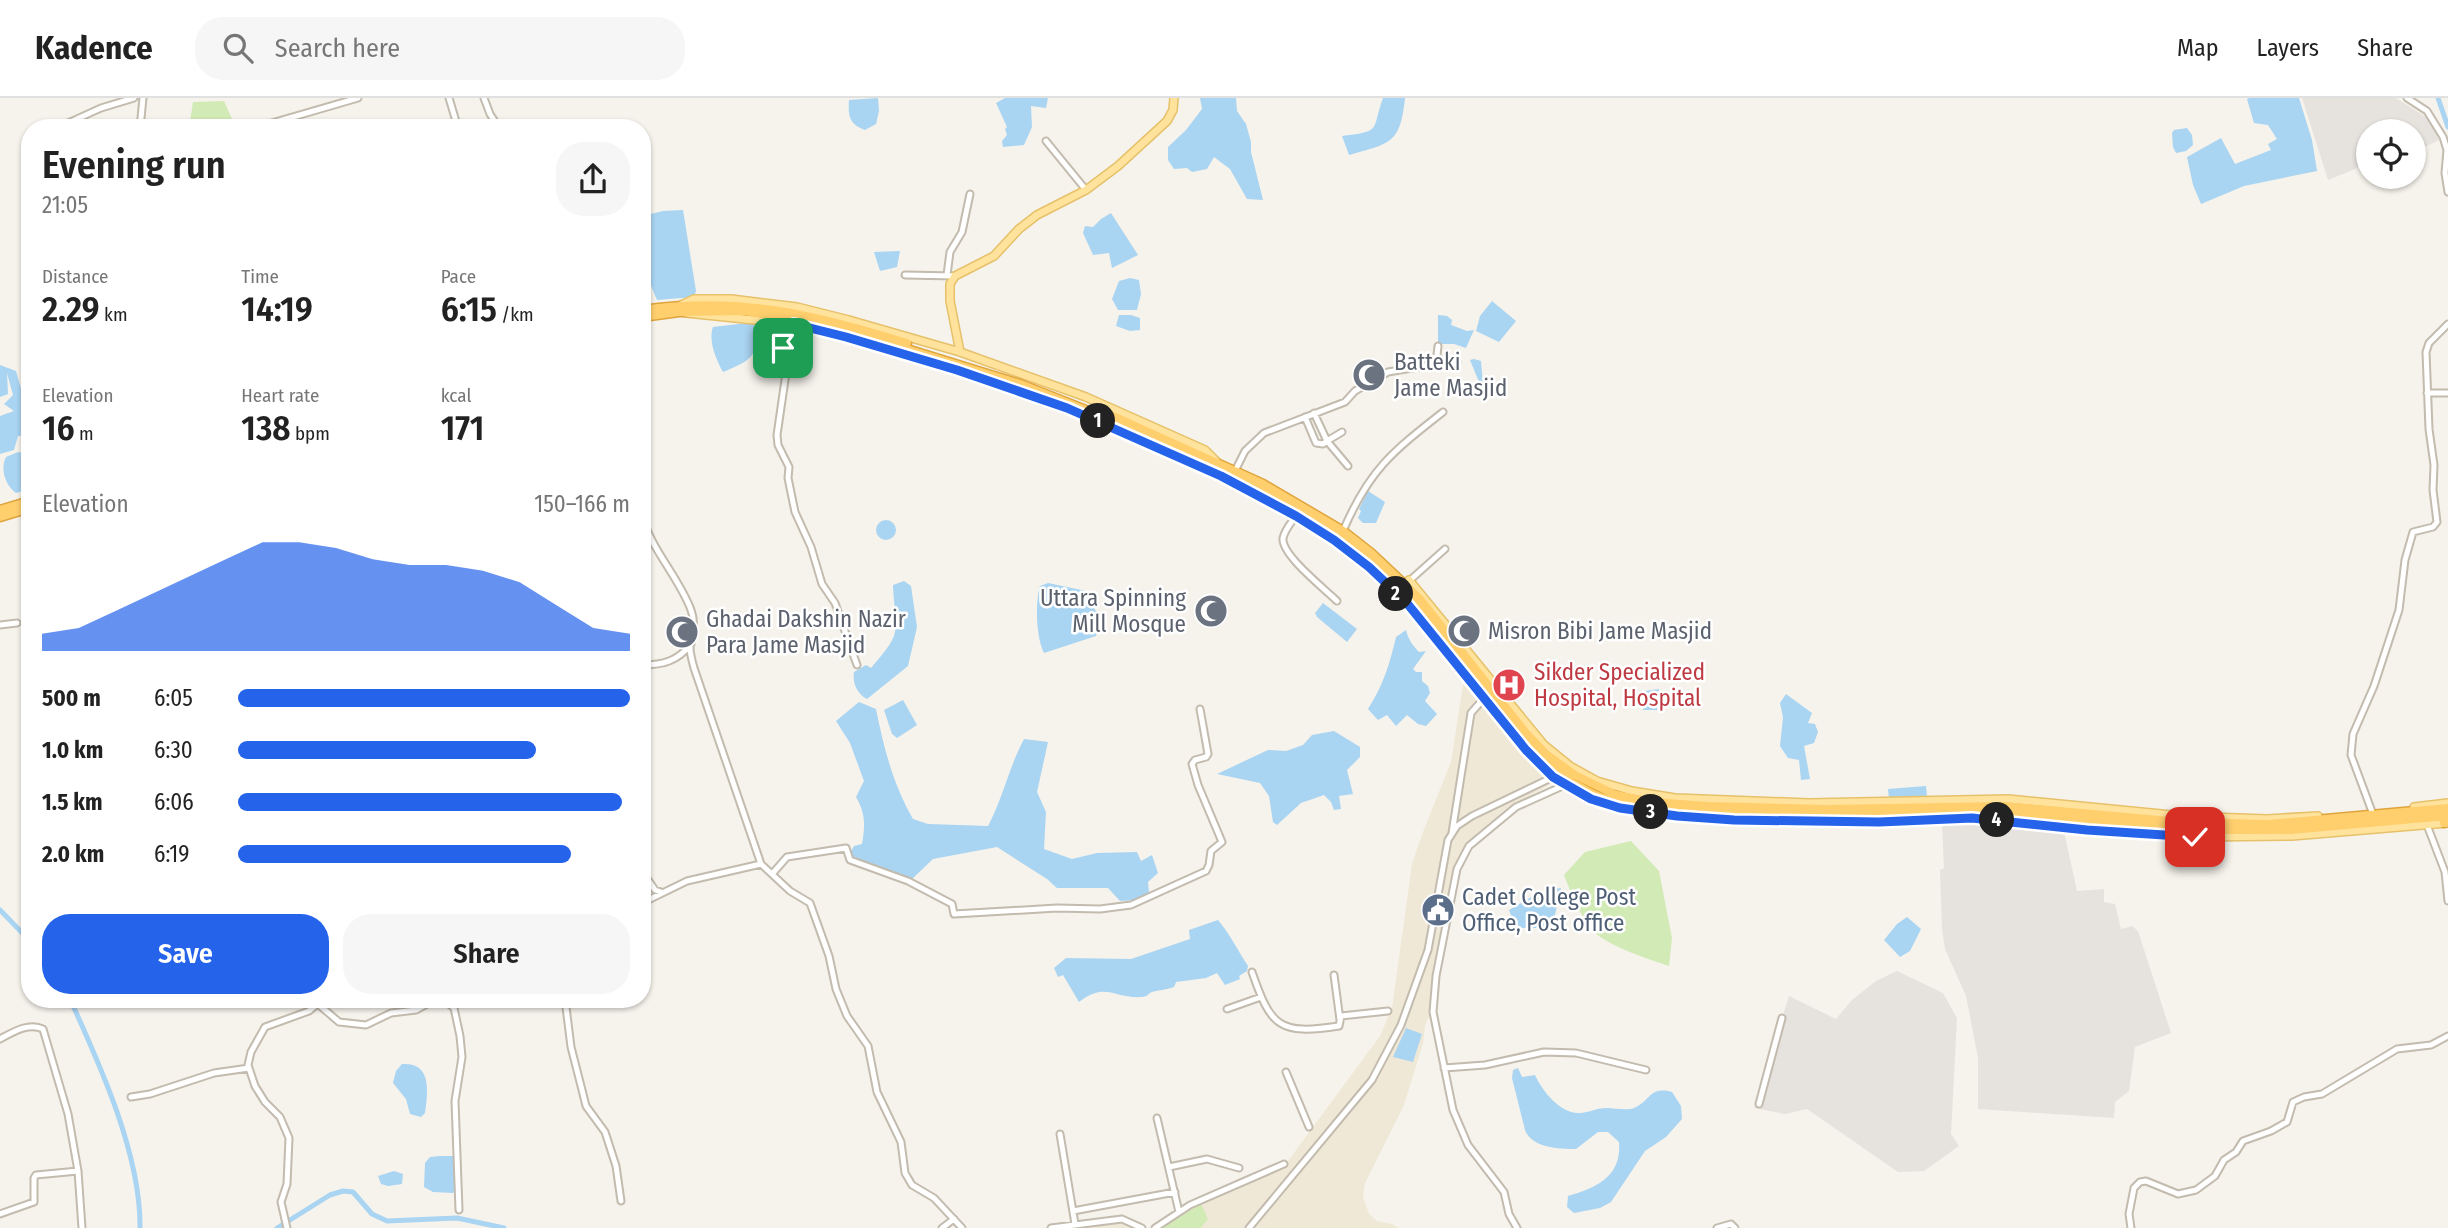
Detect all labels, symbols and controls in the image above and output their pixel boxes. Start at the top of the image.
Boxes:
search box [195,17,685,80]
text: Kadence [35,28,153,68]
icon: search [219,29,257,67]
text: Search here [275,33,400,64]
text: Map [2177,34,2219,62]
text: Layers [2257,34,2319,62]
text: Share [2357,34,2413,62]
map controls [2356,119,2426,189]
button: locate [2356,119,2426,189]
text: Evening run [42,142,226,188]
button: share [556,142,630,216]
text: 21:05 [42,191,88,219]
text: Distance [42,265,109,288]
text: Time [241,265,279,288]
text: Pace [441,265,476,288]
text: 2.29 [42,288,100,330]
text: 14:19 [241,288,313,330]
text: 6:15 [441,288,497,330]
text: km [100,303,128,326]
text: /km [497,303,534,326]
pin [753,318,813,378]
icon: arrive [764,329,802,367]
place label: Batteki Jame Masjid [1394,348,1507,402]
mosque icon: Batteki Jame Masjid [1350,356,1388,394]
text: Elevation [42,384,114,407]
text: Heart rate [241,384,319,407]
text: kcal [441,384,471,407]
pin: 1 [1080,404,1116,438]
text: 16 [42,407,75,449]
text: 138 [241,407,291,449]
text: 171 [441,407,484,449]
text: 1 [1093,409,1102,432]
text: m [75,422,94,445]
text: bpm [291,422,330,445]
text: Elevation [42,490,129,518]
text: 150–166 m [534,490,630,518]
pin: 2 [1378,576,1414,612]
text: 2 [1391,582,1400,605]
place label: Uttara Spinning Mill Mosque [1040,584,1186,638]
mosque icon: Uttara Spinning Mill Mosque [1192,592,1230,630]
place label: Ghadai Dakshin Nazir Para Jame Masjid [706,605,906,659]
mosque icon: Misron Bibi Jame Masjid [1445,612,1483,650]
mosque icon: Ghadai Dakshin Nazir Para Jame Masjid [663,613,701,651]
place label: Misron Bibi Jame Masjid [1488,617,1712,645]
place label: Sikder Specialized Hospital, Hospital [1534,658,1705,712]
hospital icon: Sikder Specialized Hospital, Hospital [1490,666,1528,704]
text: 500 m [42,684,101,712]
text: 6:05 [154,684,193,712]
text: 1.0 km [42,736,103,764]
text: 6:30 [154,736,193,764]
text: 1.5 km [42,788,103,816]
text: 6:06 [154,788,194,816]
pin: 3 [1634,794,1668,830]
text: 3 [1646,800,1655,823]
pin: 4 [1980,802,2014,838]
pin [2165,807,2225,867]
text: 4 [1992,808,2001,831]
icon: check [2176,818,2214,856]
text: 2.0 km [42,840,104,868]
text: 6:19 [154,840,190,868]
place label: Cadet College Post Office, Post office [1462,883,1637,937]
public building icon: Cadet College Post Office, Post office [1419,891,1457,929]
button: Save [42,914,329,994]
button: Share [343,914,630,994]

